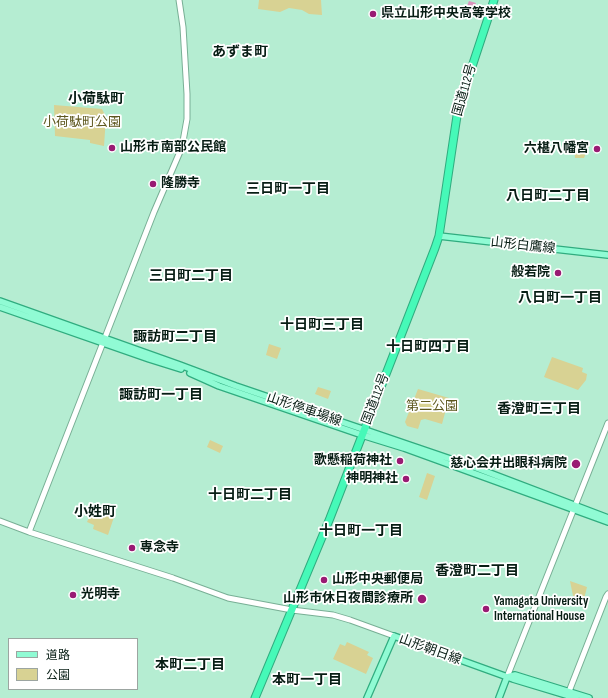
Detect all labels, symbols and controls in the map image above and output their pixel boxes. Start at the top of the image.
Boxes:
place label: 県立山形中央高等学校 [381,6,511,22]
marker: 県立山形中央高等学校 [368,9,378,19]
district label: あずま町 [212,44,268,60]
street label: 国道112号 [450,62,480,118]
district label: 小荷駄町 [68,91,124,107]
park label: 小荷駄町公園 [43,115,121,131]
place label: 山形市 南部公民館 [120,140,226,156]
place label: 六椹八幡宮 [524,141,589,157]
marker: 山形市 南部公民館 [107,143,117,153]
marker: 六椹八幡宮 [592,144,602,154]
place label: 隆勝寺 [161,176,200,192]
marker: 隆勝寺 [148,179,158,189]
district label: 三日町一丁目 [246,181,330,197]
district label: 八日町二丁目 [506,188,590,204]
street label: 山形白鷹線 [490,235,556,257]
place label: 般若院 [511,265,550,281]
district label: 三日町二丁目 [149,268,233,284]
marker: 般若院 [553,268,563,278]
district label: 八日町一丁目 [518,290,602,306]
district label: 十日町三丁目 [280,317,364,333]
district label: 諏訪町二丁目 [133,329,217,345]
district label: 十日町四丁目 [386,339,470,355]
street label: 国道112号 [359,371,393,427]
district label: 諏訪町一丁目 [119,387,203,403]
street label: 山形停車場線 [265,390,343,430]
park label: 第二公園 [406,399,458,415]
district label: 香澄町三丁目 [497,401,581,417]
place label: 歌懸稲荷神社 [314,453,392,469]
marker: 歌懸稲荷神社 [395,456,405,466]
place label: 慈心会井出眼科病院 [450,456,567,472]
marker: 慈心会井出眼科病院 [570,458,582,470]
place label: 神明神社 [346,471,398,487]
marker: 神明神社 [401,474,411,484]
district label: 十日町二丁目 [208,487,292,503]
district label: 小姓町 [74,504,116,520]
district label: 十日町一丁目 [319,523,403,539]
place label: 専念寺 [140,540,179,556]
marker: 専念寺 [127,543,137,553]
district label: 香澄町二丁目 [435,563,519,579]
place label: 山形中央郵便局 [332,572,423,588]
marker: 山形中央郵便局 [319,575,329,585]
place label: 光明寺 [81,587,120,603]
marker: 光明寺 [68,590,78,600]
place label: 山形市休日夜間診療所 [283,591,413,607]
marker: 山形市休日夜間診療所 [416,593,428,605]
place label: Yamagata University International House [494,594,588,625]
marker: Yamagata University International House [481,604,491,614]
street label: 山形朝日線 [397,632,463,668]
legend [8,638,138,690]
text: 道路 [46,648,70,663]
district label: 本町二丁目 [155,657,225,673]
text: 公園 [46,668,70,683]
district label: 本町一丁目 [272,672,342,688]

